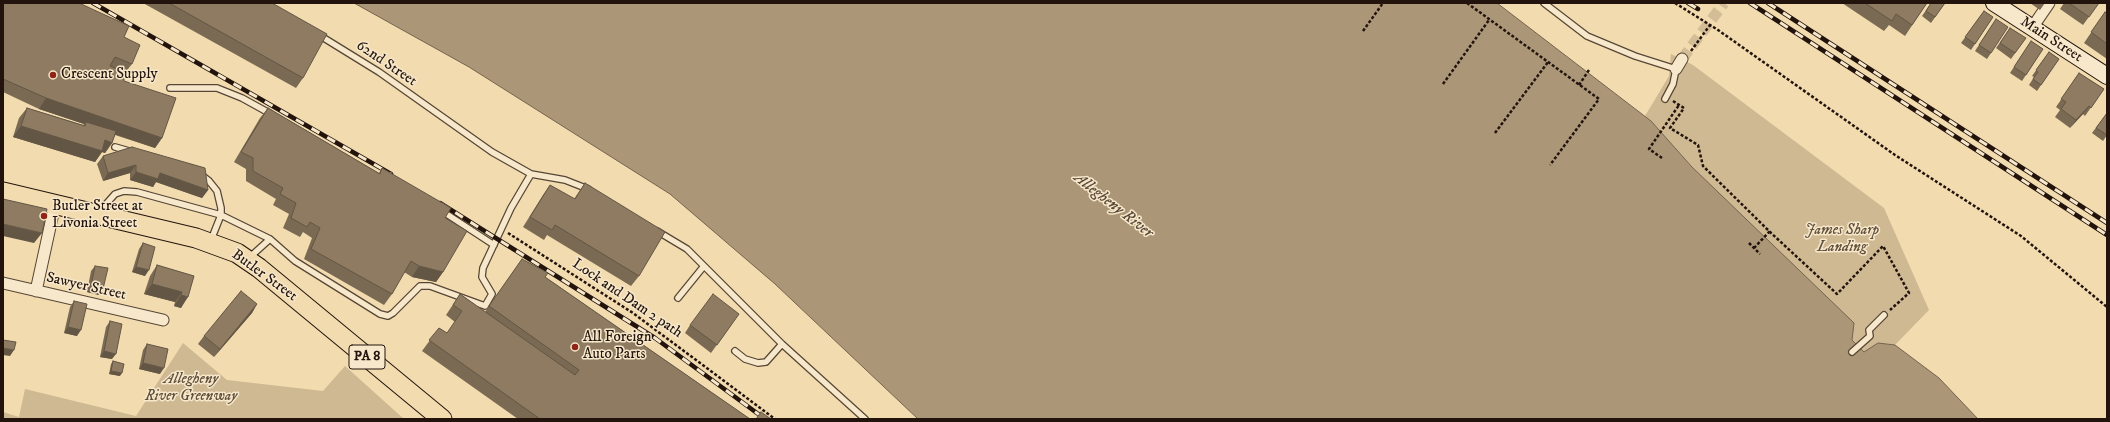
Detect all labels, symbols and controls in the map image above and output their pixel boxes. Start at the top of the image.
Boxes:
street label: Main Street [2017,13,2085,67]
street label: 62nd Street [352,37,420,91]
place label: Crescent Supply [61,66,158,84]
marker: Crescent Supply [48,70,58,80]
water label: Allegheny River [1070,169,1156,243]
place label: Butler Street at Livonia Street [52,198,143,233]
marker: Butler Street at Livonia Street [39,211,49,221]
park label: James Sharp Landing [1805,222,1879,257]
street label: Butler Street [228,246,300,306]
street label: Lock and Dam 2 path [568,255,686,343]
street label: Sawyer Street [44,269,128,305]
place label: All Foreign Auto Parts [583,329,652,364]
marker: All Foreign Auto Parts [570,342,580,352]
road number: PA 8 [349,345,385,369]
park label: Allegheny River Greenway [145,371,237,406]

